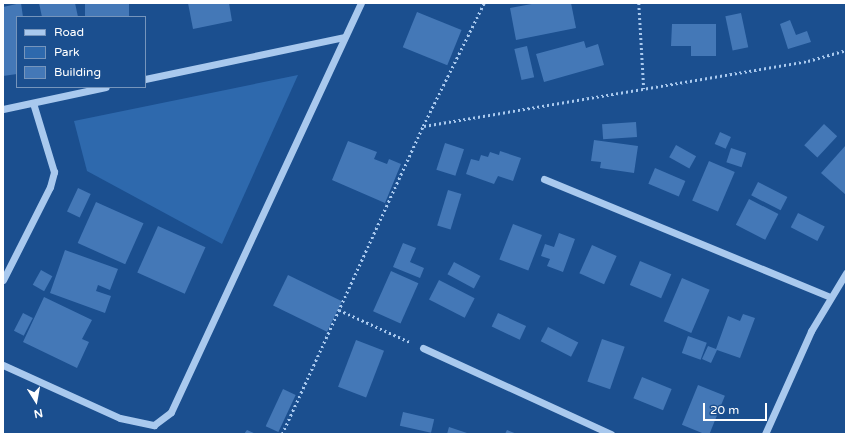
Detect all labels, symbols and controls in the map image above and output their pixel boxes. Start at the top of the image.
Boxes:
legend [16,16,146,88]
text: Road [54,25,84,39]
text: Park [54,45,80,59]
text: Building [54,65,101,79]
north arrow [16,381,56,421]
scale bar [705,395,769,421]
text: 20 m [710,403,739,417]
text: N [33,406,44,420]

